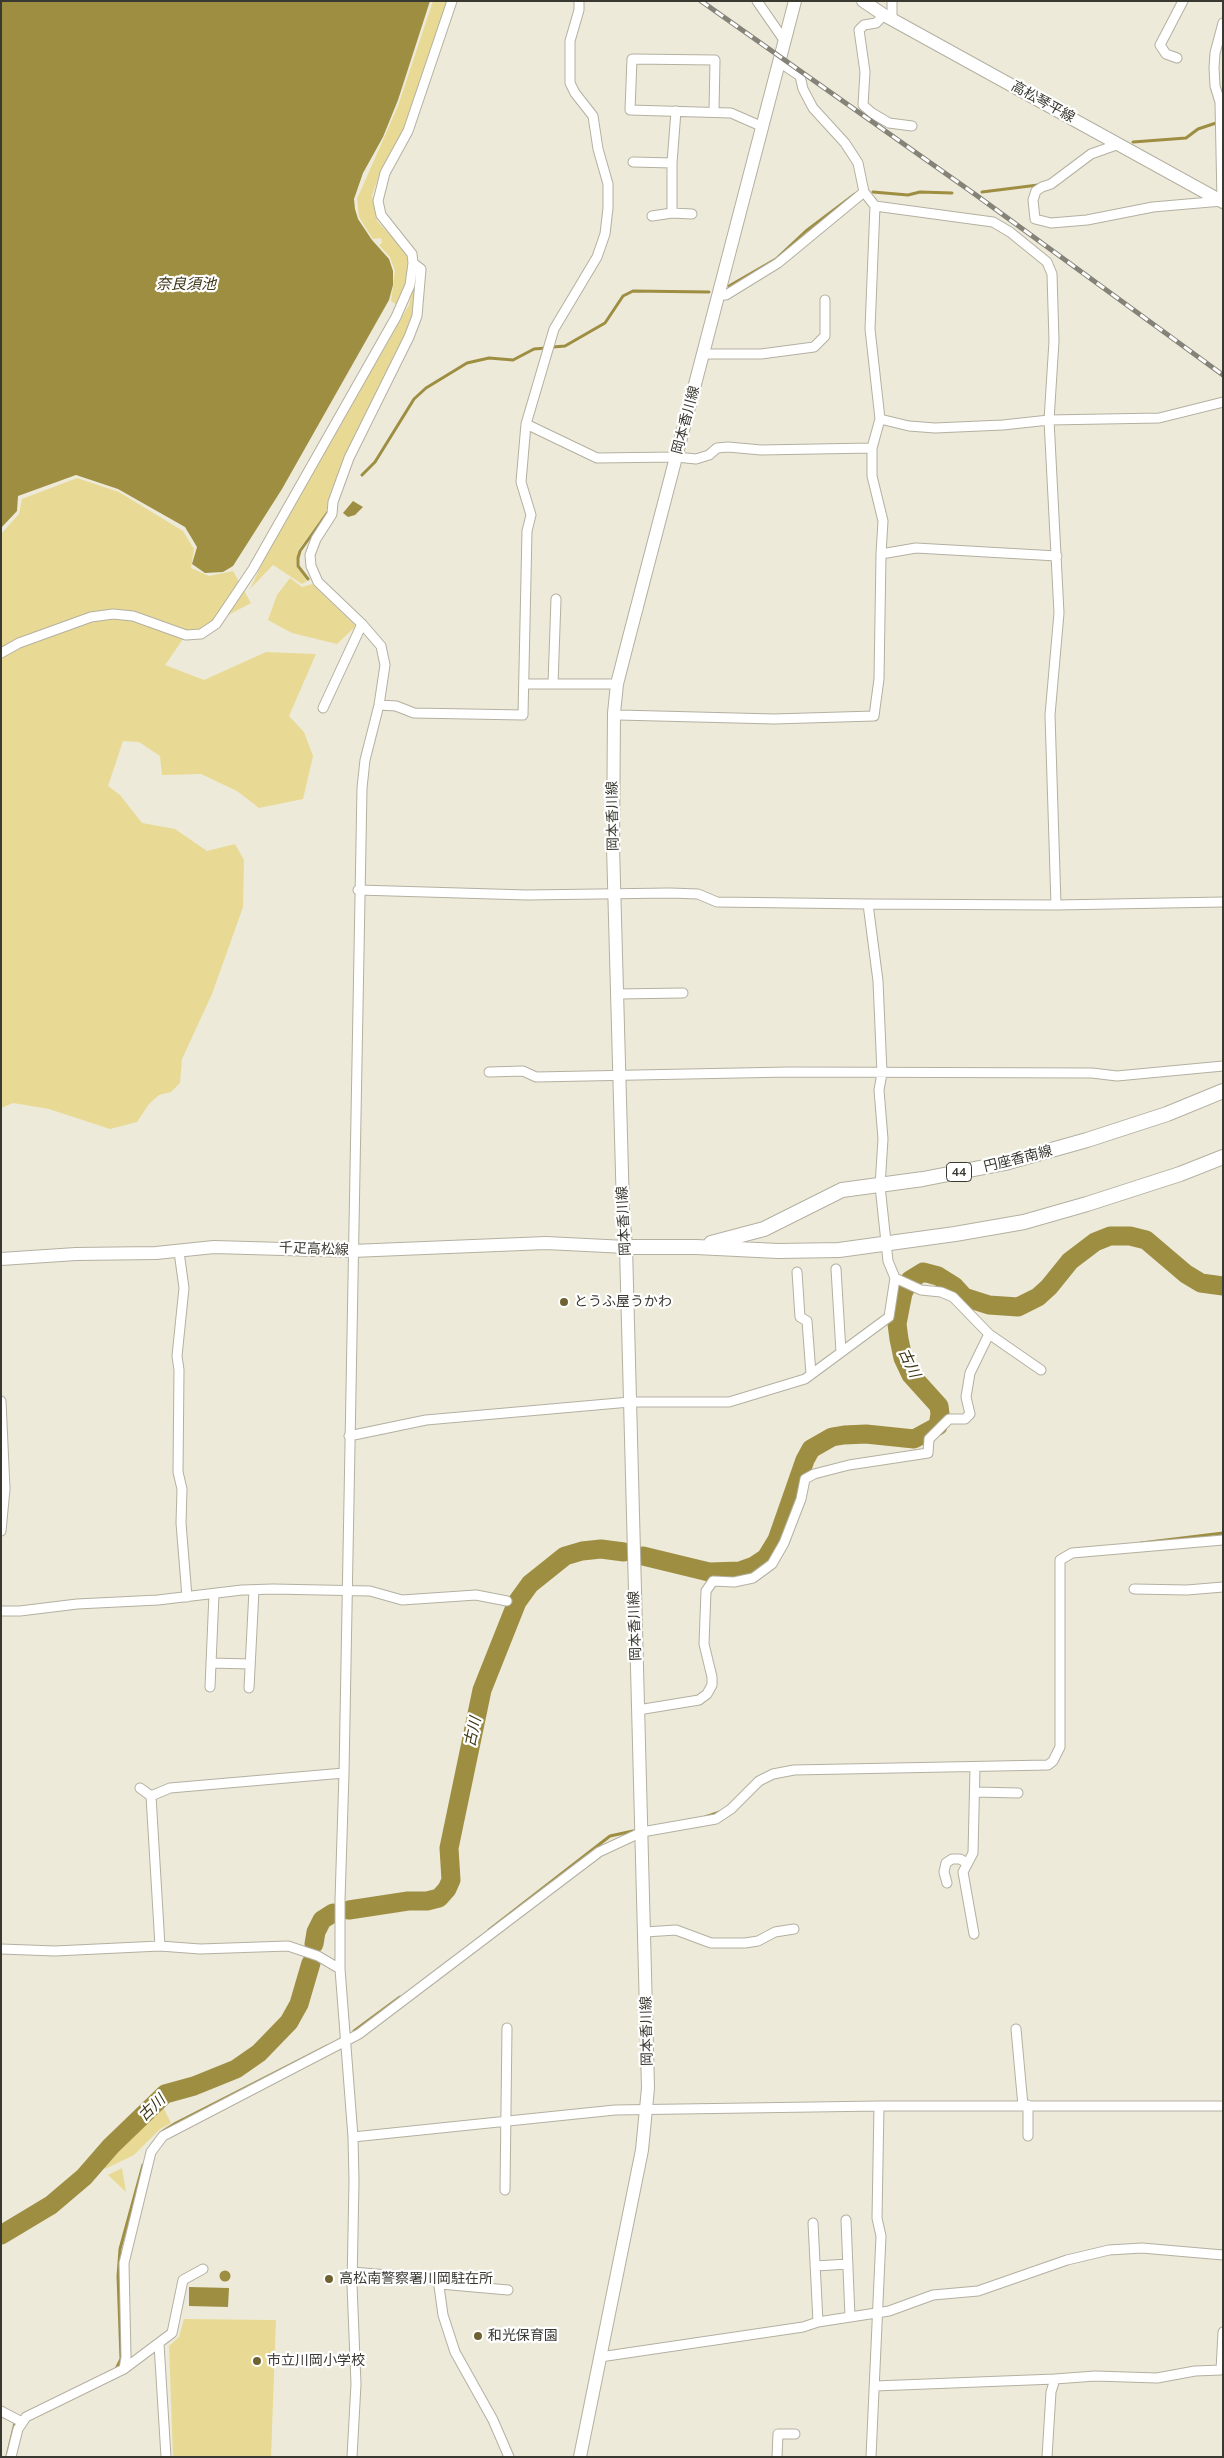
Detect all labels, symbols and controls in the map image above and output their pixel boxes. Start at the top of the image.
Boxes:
street label: 高松琴平線 [1008,78,1078,126]
water label: 奈良須池 [156,275,216,293]
street label: 岡本香川線 [669,384,703,456]
street label: 岡本香川線 [604,781,622,851]
street label: 円座香南線 [982,1142,1054,1176]
road number: 44 [946,1162,972,1182]
street label: 岡本香川線 [614,1186,634,1256]
street label: 千疋高松線 [279,1239,349,1259]
place label: とうふ屋うかわ [574,1294,672,1310]
marker: とうふ屋うかわ [558,1296,570,1308]
water label: 古川 [895,1346,923,1380]
street label: 岡本香川線 [625,1591,645,1661]
water label: 古川 [461,1715,485,1749]
street label: 岡本香川線 [638,1996,656,2066]
water label: 古川 [135,2091,169,2125]
place label: 高松南警察署川岡駐在所 [339,2271,493,2287]
marker: 高松南警察署川岡駐在所 [323,2273,335,2285]
place label: 和光保育園 [488,2328,558,2344]
marker: 和光保育園 [472,2330,484,2342]
place label: 市立川岡小学校 [267,2353,365,2369]
marker: 市立川岡小学校 [251,2355,263,2367]

